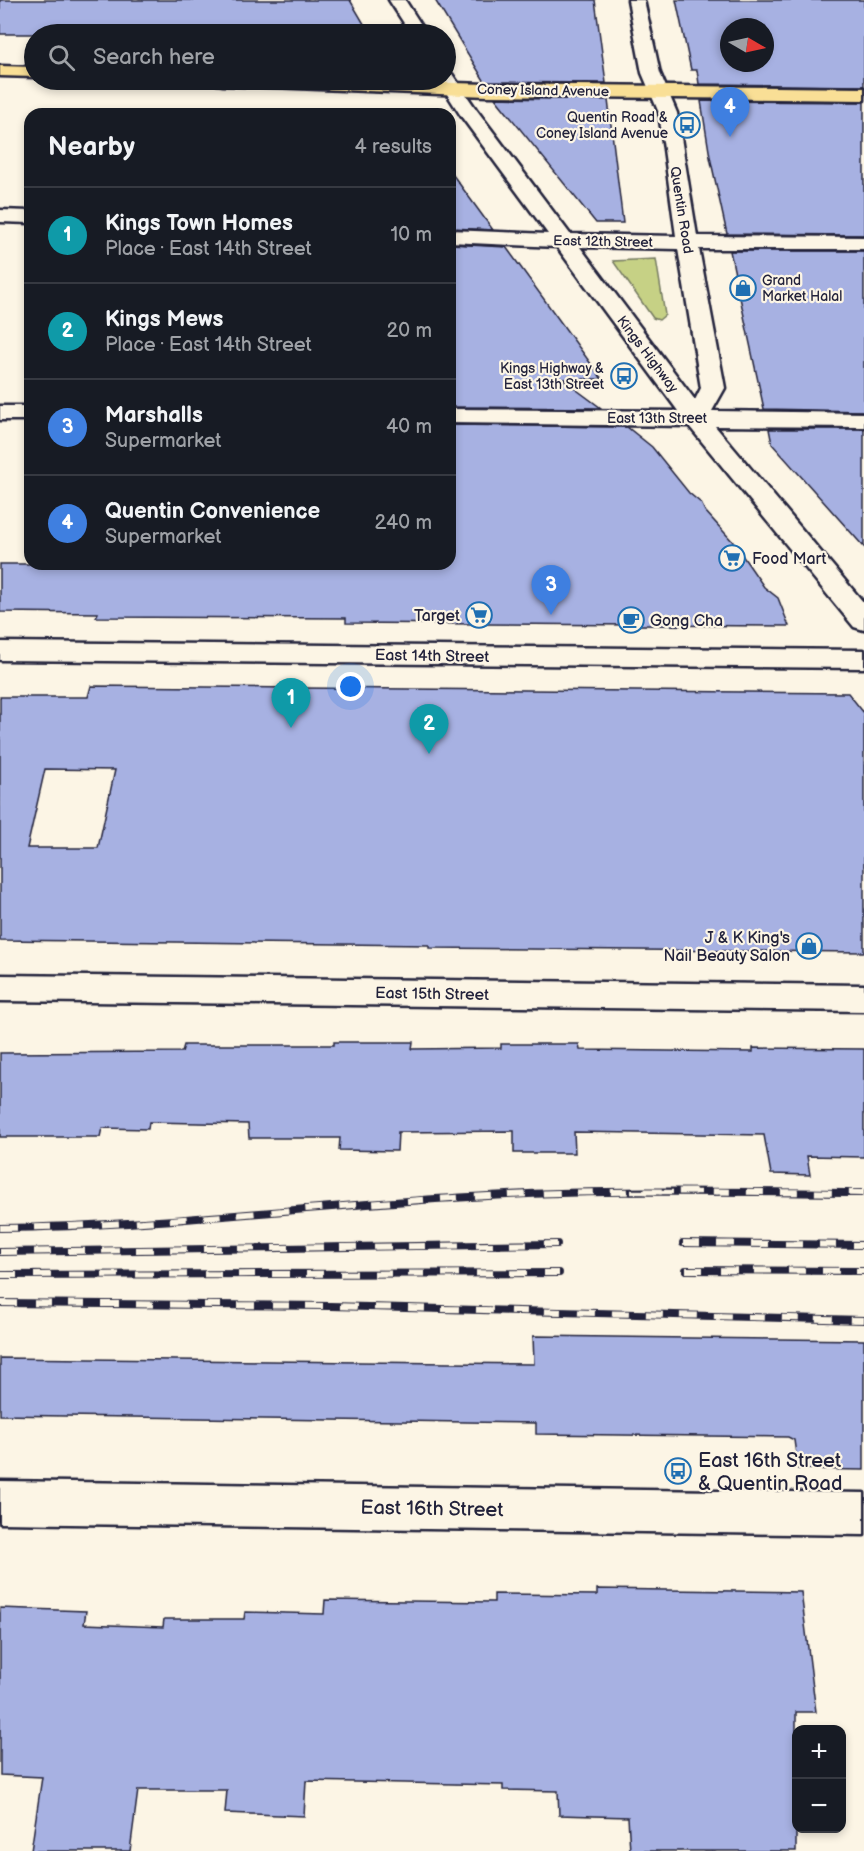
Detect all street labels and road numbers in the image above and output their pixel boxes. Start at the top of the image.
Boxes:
street label: Coney Island Avenue [477,81,609,100]
street label: Quentin Road [666,165,697,255]
street label: East 12th Street [553,232,654,251]
street label: Kings Highway [613,313,682,397]
street label: East 13th Street [607,410,708,427]
street label: East 14th Street [375,646,489,667]
street label: East 15th Street [375,984,489,1005]
street label: East 16th Street [360,1496,504,1522]

